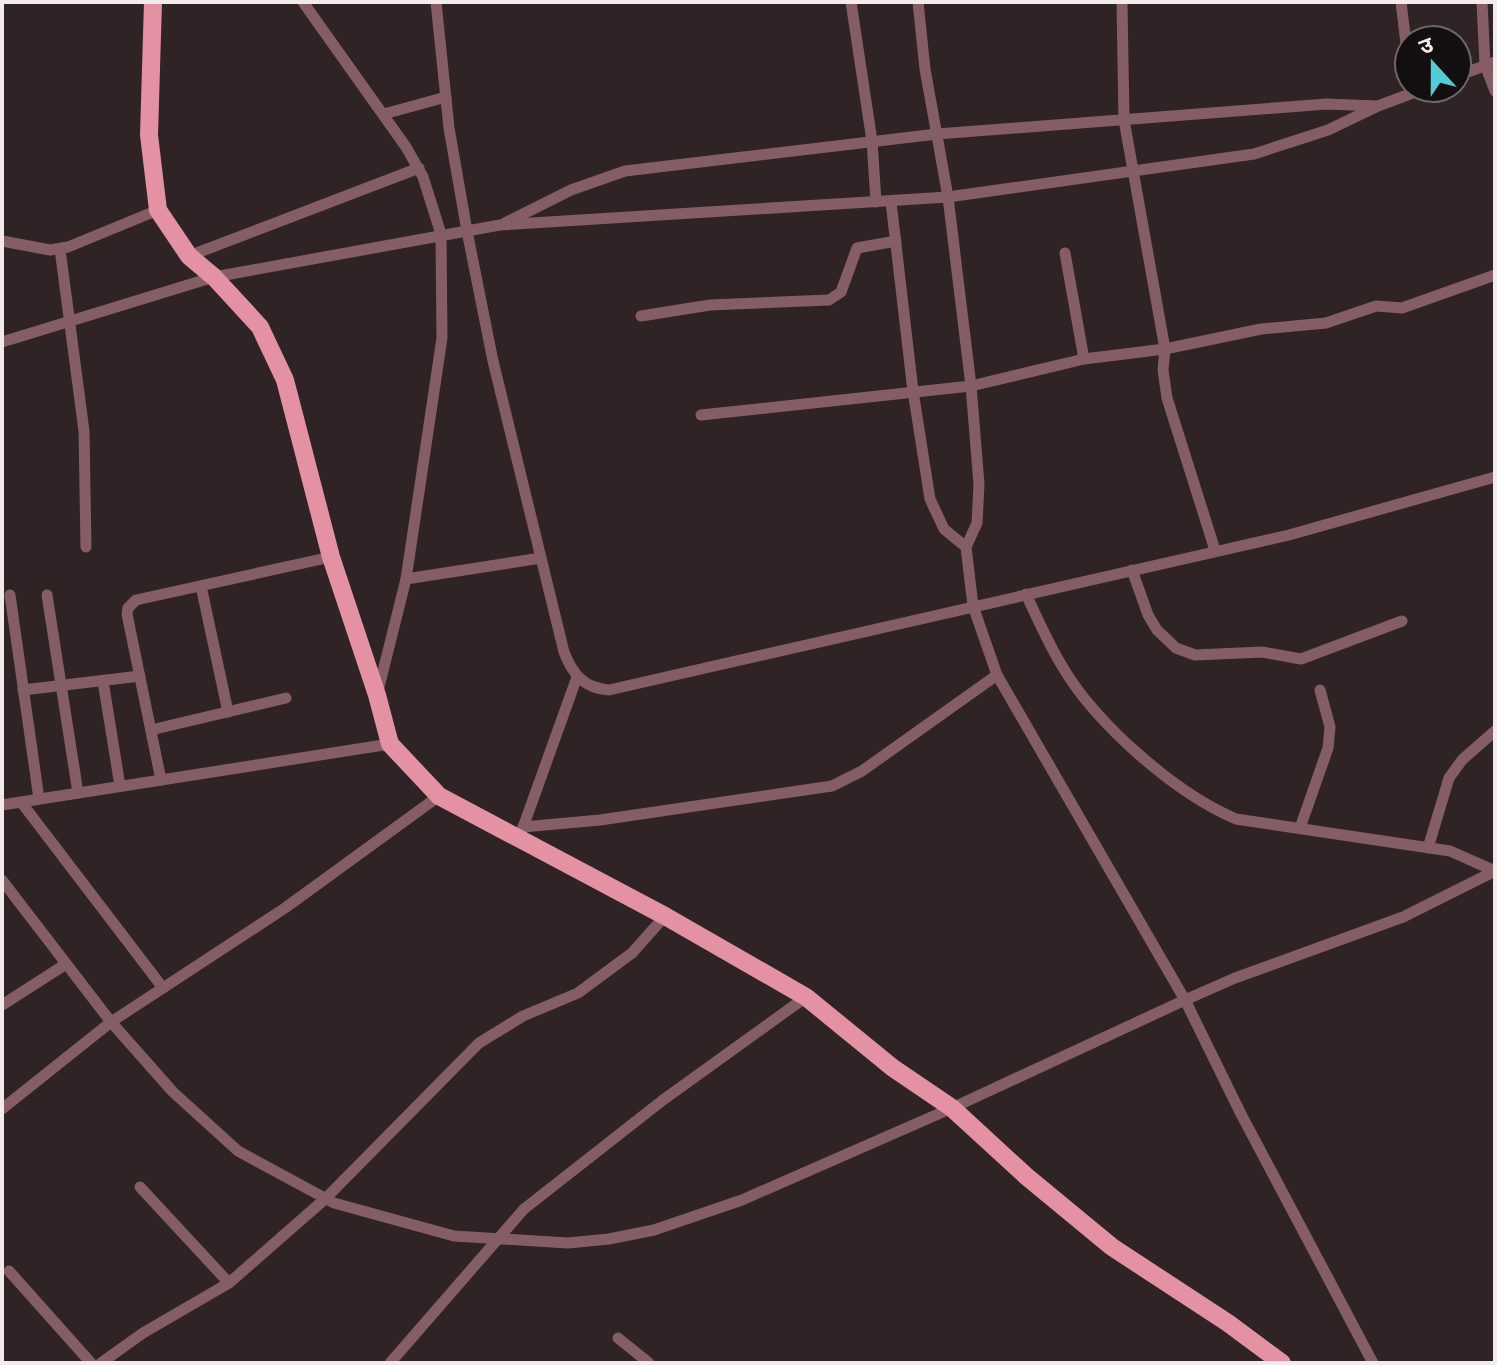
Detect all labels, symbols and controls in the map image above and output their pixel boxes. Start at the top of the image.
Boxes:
north arrow [1393,24,1473,104]
text: उ [1415,30,1438,61]

